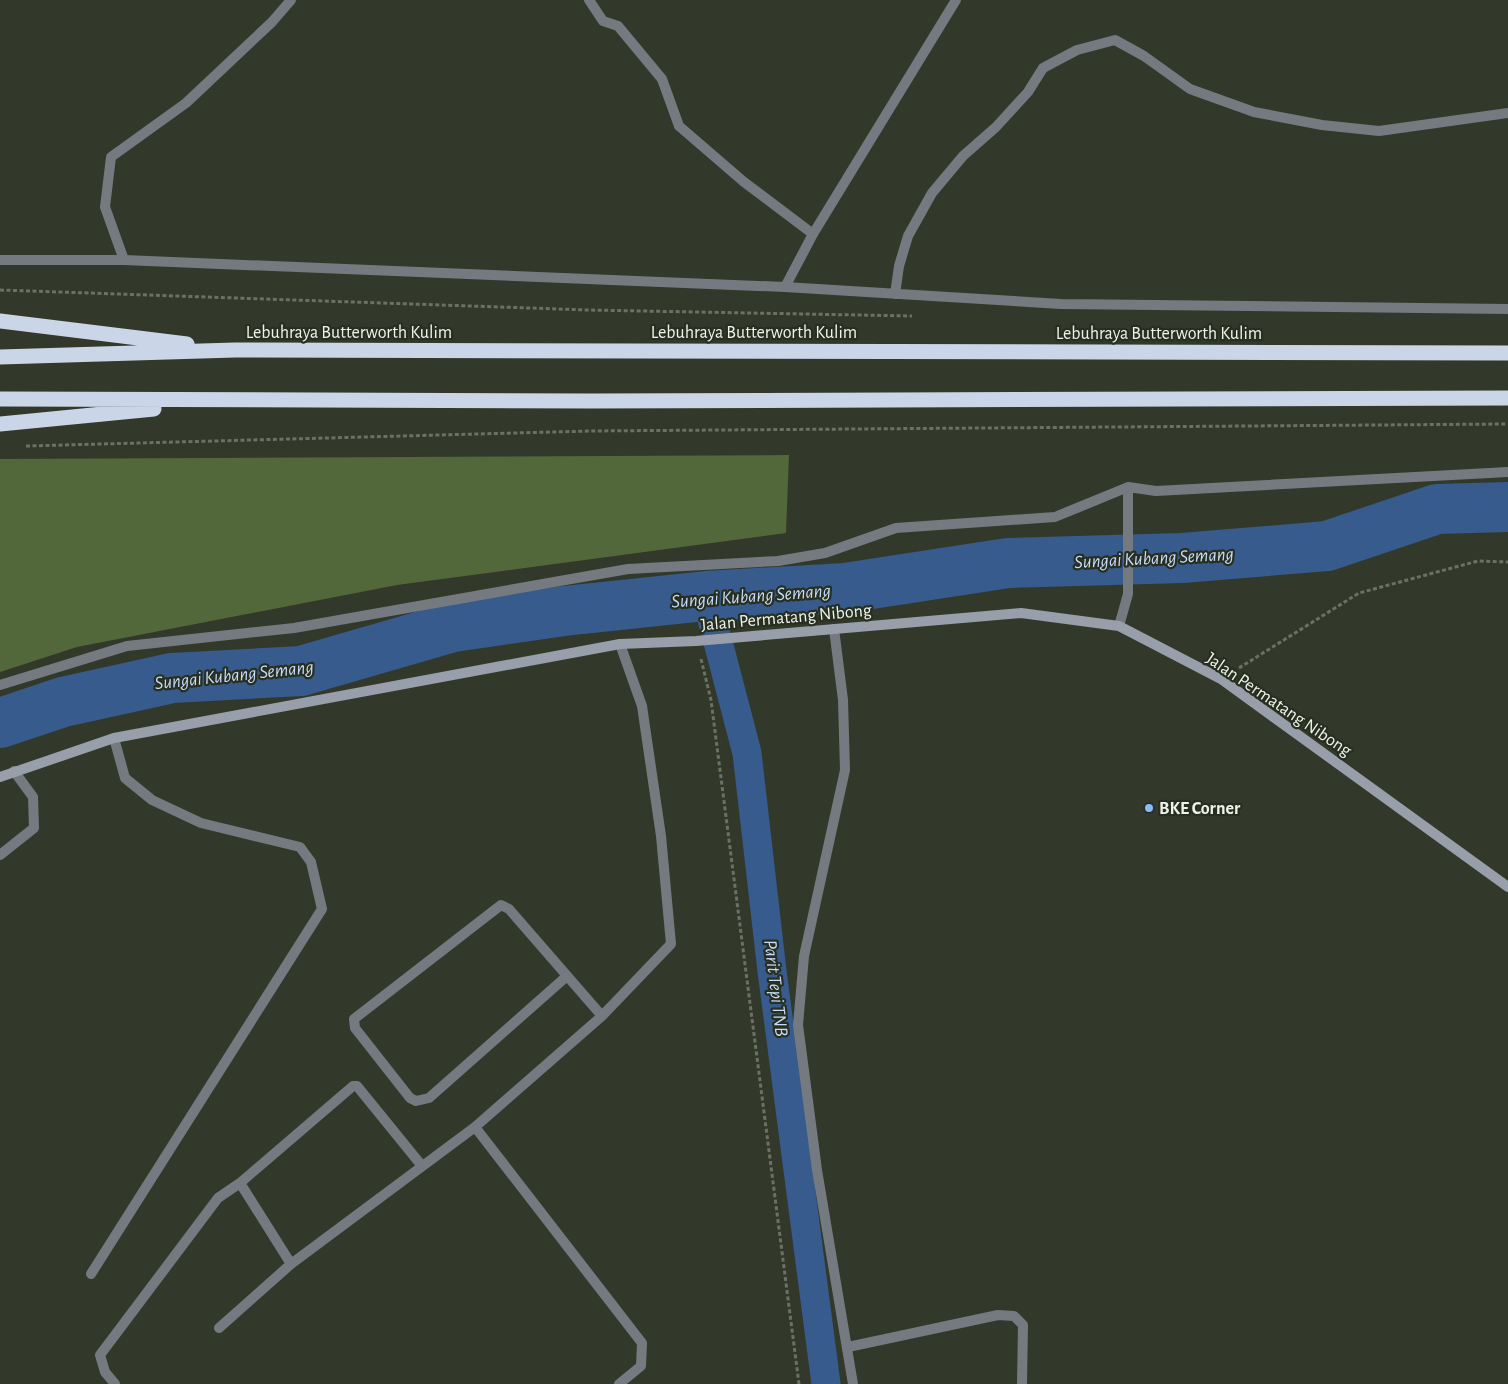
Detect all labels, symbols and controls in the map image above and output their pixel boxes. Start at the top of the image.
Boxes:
street label: Lebuhraya Butterworth Kulim [246,324,452,342]
street label: Lebuhraya Butterworth Kulim [651,324,857,342]
street label: Lebuhraya Butterworth Kulim [1056,325,1262,343]
water label: Sungai Kubang Semang [1074,545,1234,572]
water label: Sungai Kubang Semang [671,581,832,612]
street label: Jalan Permatang Nibong [700,602,872,634]
street label: Jalan Permatang Nibong [1202,649,1355,760]
water label: Sungai Kubang Semang [154,658,315,693]
place label: BKE Corner [1159,800,1241,818]
marker: BKE Corner [1143,802,1155,814]
water label: Parit Tepi TNB [760,939,791,1038]

